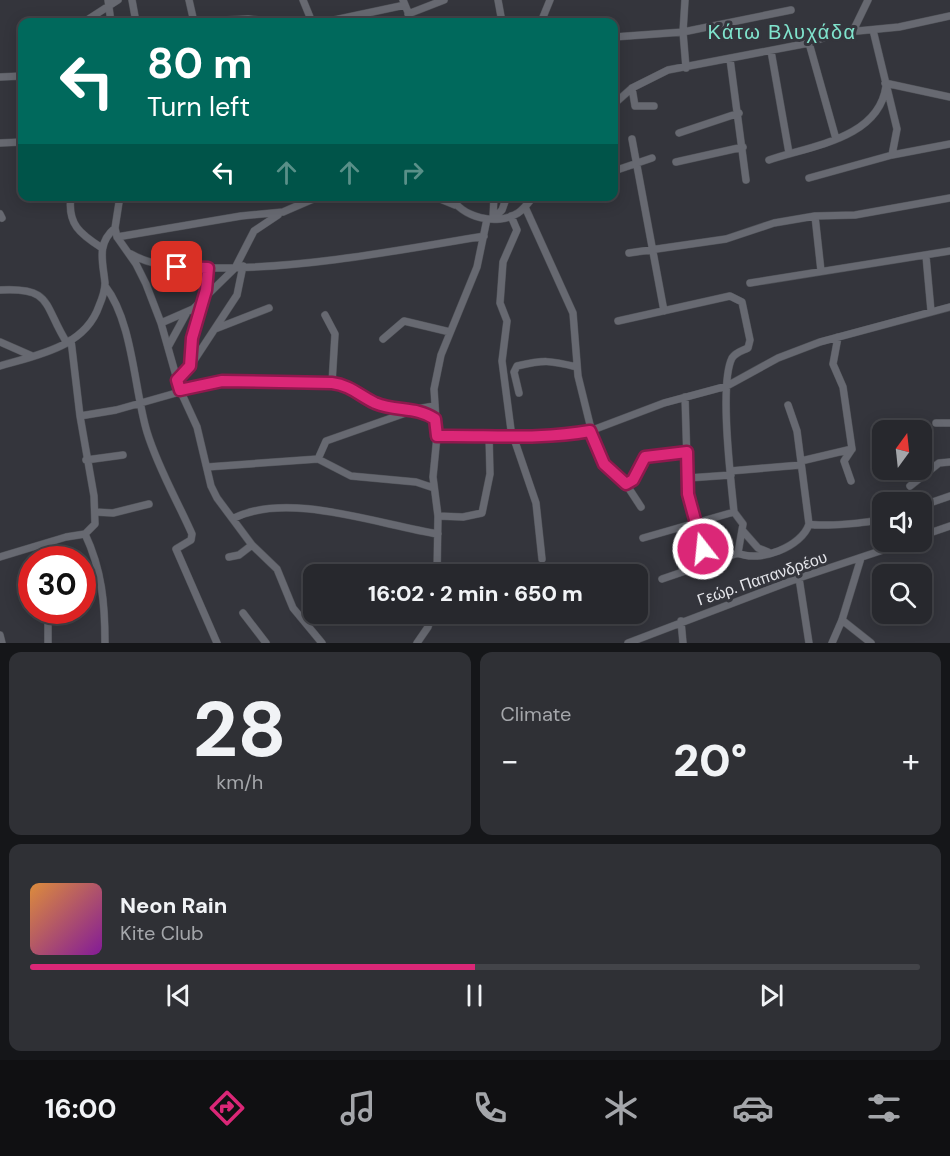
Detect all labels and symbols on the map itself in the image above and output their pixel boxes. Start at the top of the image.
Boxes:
district label: Κάτω Βλυχάδα [707,19,857,45]
pin [151,241,202,292]
north arrow [872,420,932,480]
position arrow [671,517,735,581]
speed limit sign: 30 [18,546,96,624]
street label: Γεώρ. Παπανδρέου [694,546,830,611]

